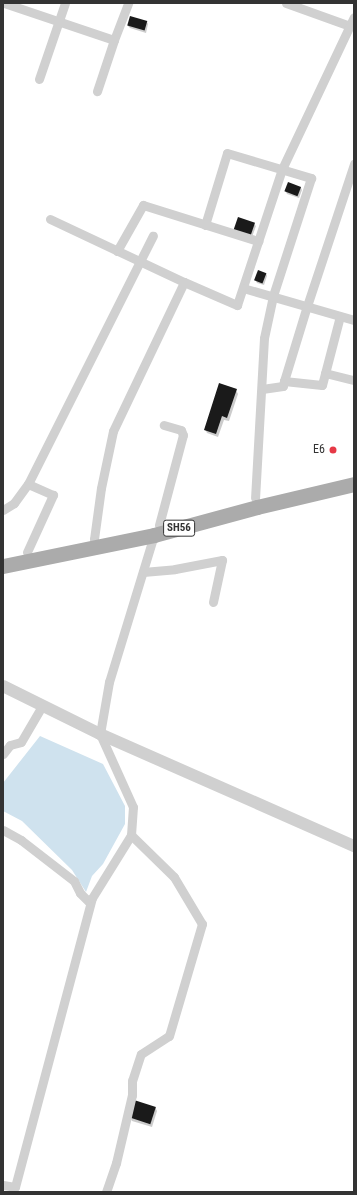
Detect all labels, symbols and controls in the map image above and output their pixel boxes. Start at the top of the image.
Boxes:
place label: E6 [313,443,325,457]
marker: E6 [328,445,338,455]
road number: SH56 [163,519,195,537]

